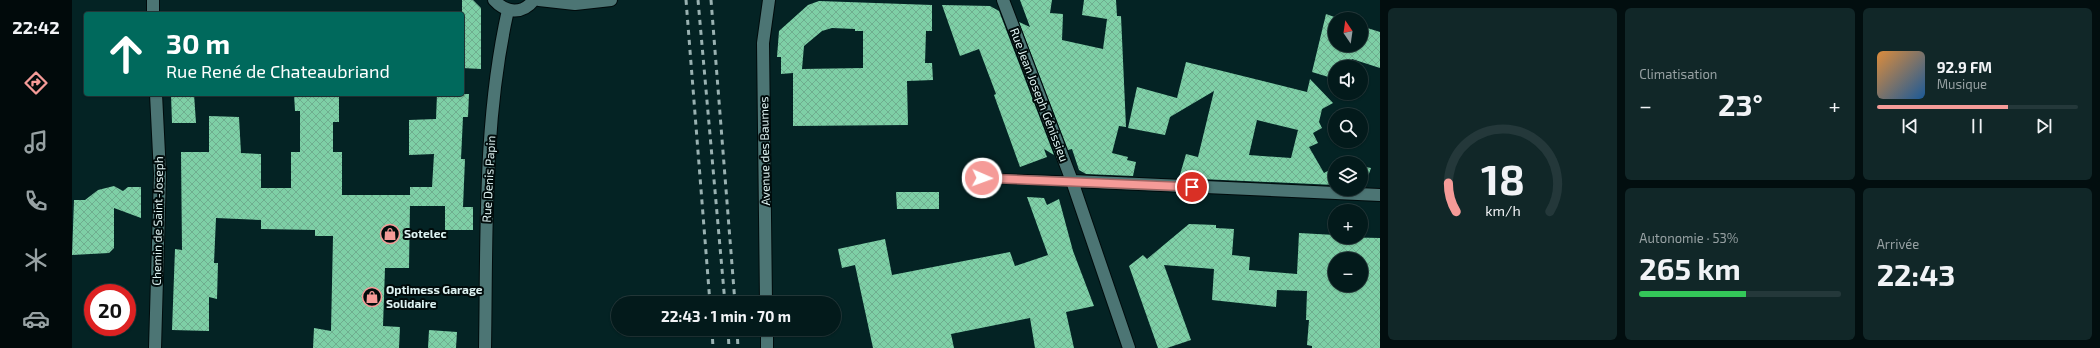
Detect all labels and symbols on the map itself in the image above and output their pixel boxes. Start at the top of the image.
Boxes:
north arrow [1328,12,1368,52]
street label: Rue Jean Joseph Génissieu [1008,26,1072,163]
street label: Avenue des Baumes [756,96,772,206]
street label: Rue Denis Papin [479,135,497,223]
street label: Chemin de Saint-Joseph [149,156,165,286]
position arrow [961,157,1003,199]
pin [1175,170,1209,204]
shop icon: Sotelec [379,223,401,245]
place label: Sotelec [404,226,447,240]
place label: Optimess Garage Solidaire [386,282,483,310]
speed limit sign: 20 [84,284,136,336]
shop icon: Optimess Garage Solidaire [361,286,383,308]

